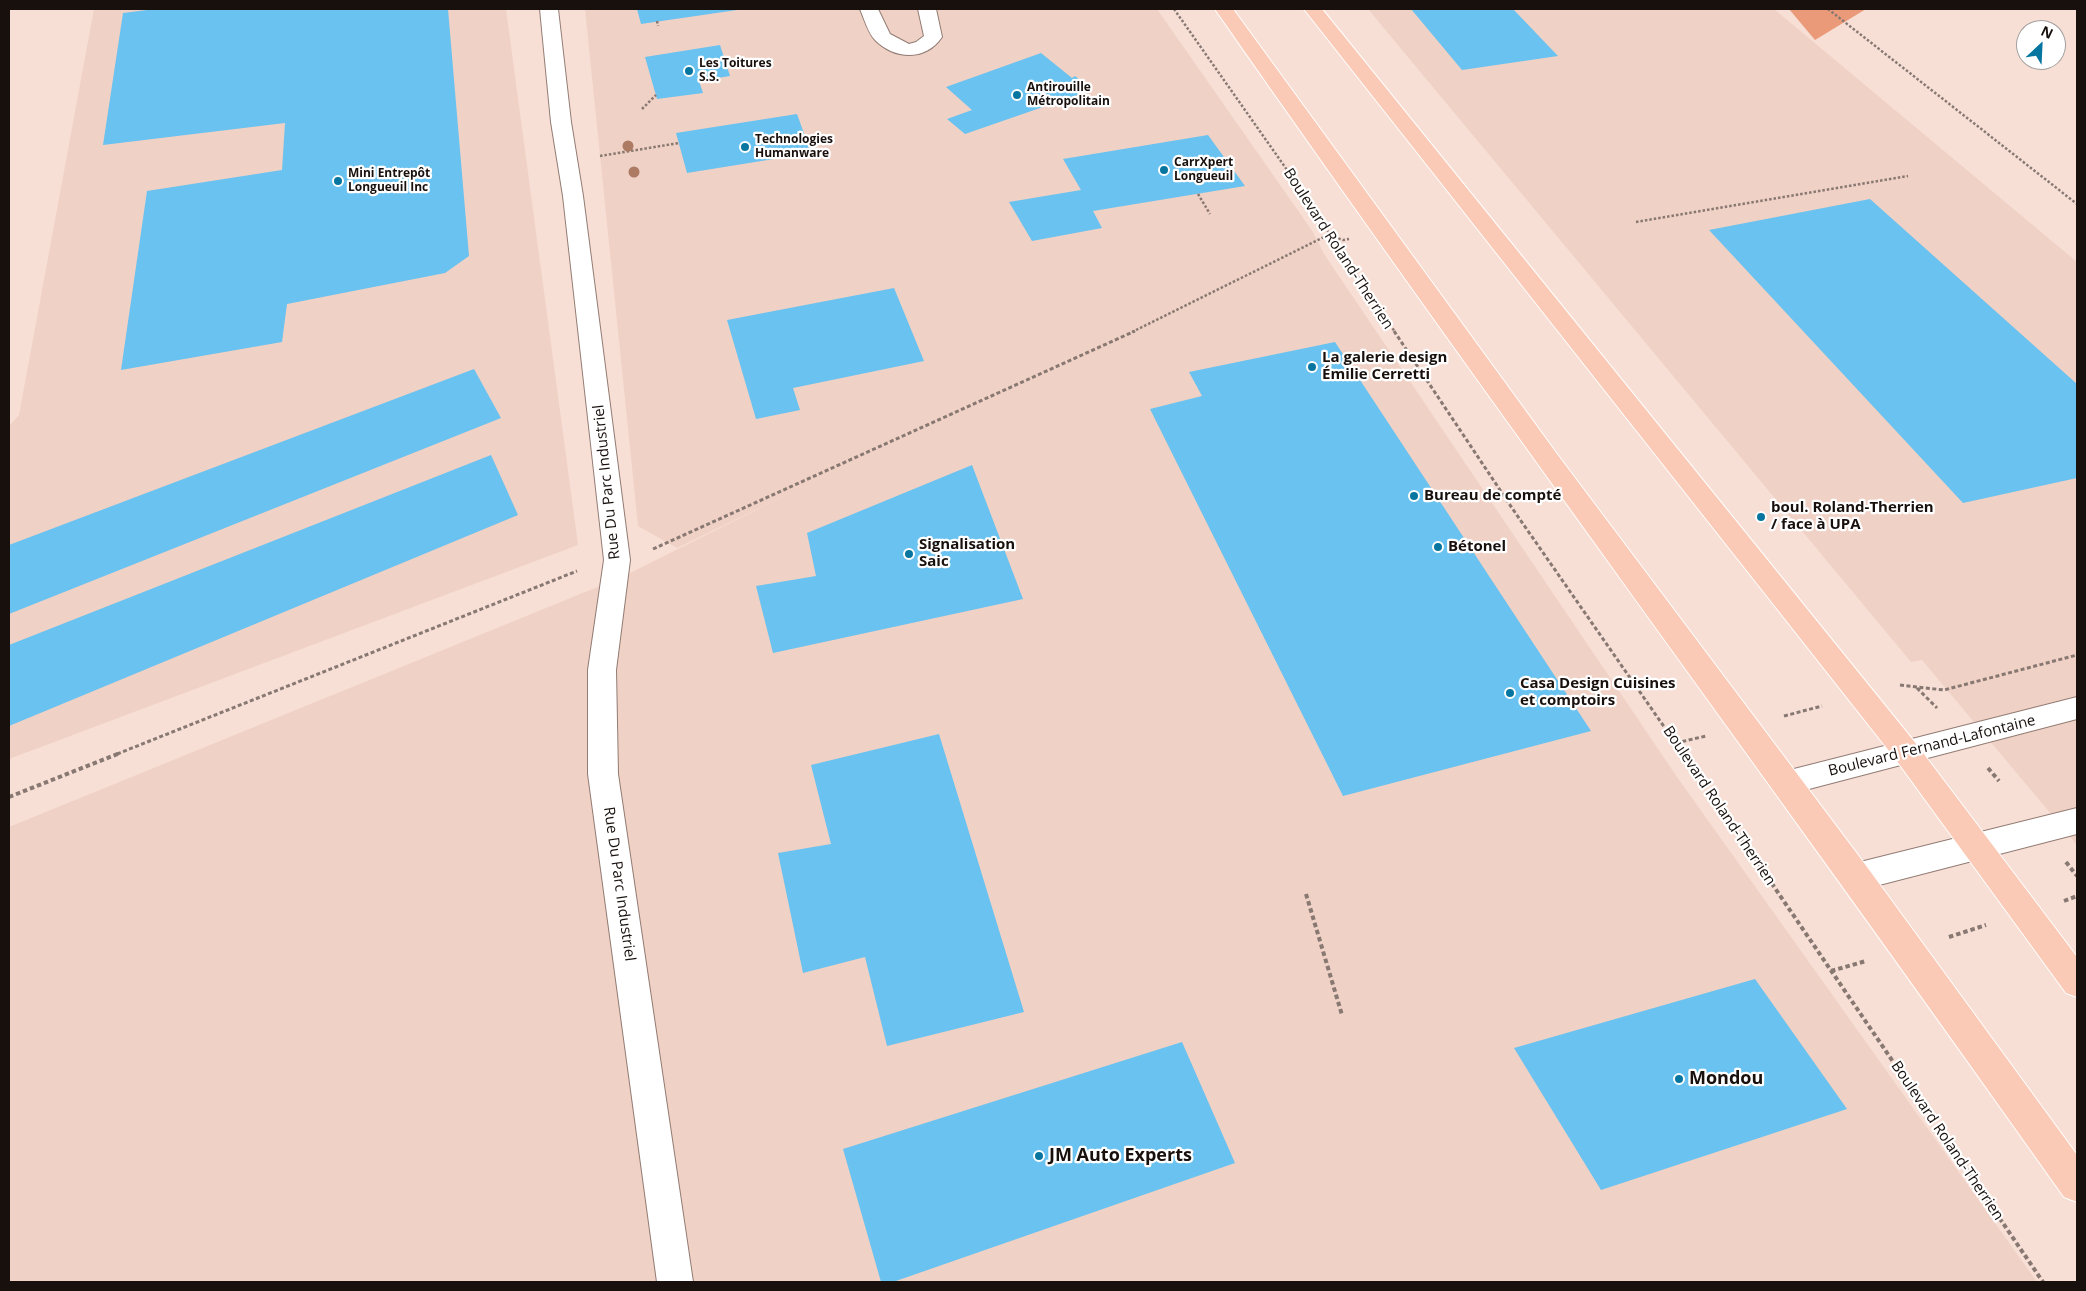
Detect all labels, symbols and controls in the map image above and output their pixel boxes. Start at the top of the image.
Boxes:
north arrow [2016,20,2066,70]
text: N [2038,21,2056,43]
place label: Les Toitures S.S. [699,57,772,85]
marker: Les Toitures S.S. [683,65,695,77]
place label: Antirouille Métropolitain [1027,81,1110,109]
marker: Antirouille Métropolitain [1011,89,1023,101]
place label: Technologies Humanware [755,133,833,161]
marker: Technologies Humanware [739,141,751,153]
place label: CarrXpert Longueuil [1174,156,1233,184]
marker: CarrXpert Longueuil [1158,164,1170,176]
street label: Boulevard Roland-Therrien [1279,165,1397,333]
place label: Mini Entrepôt Longueuil Inc [348,167,430,195]
marker: Mini Entrepôt Longueuil Inc [332,175,344,187]
place label: La galerie design Émilie Cerretti [1322,349,1447,384]
marker: La galerie design Émilie Cerretti [1306,361,1318,373]
street label: Rue Du Parc Industriel [590,404,624,560]
place label: Bureau de compté [1424,487,1561,505]
marker: Bureau de compté [1408,490,1420,502]
place label: boul. Roland-Therrien / face à UPA [1771,499,1934,534]
marker: boul. Roland-Therrien / face à UPA [1755,511,1767,523]
place label: Signalisation Saic [919,536,1015,571]
place label: Bétonel [1448,538,1506,556]
marker: Bétonel [1432,541,1444,553]
marker: Signalisation Saic [903,548,915,560]
place label: Casa Design Cuisines et comptoirs [1520,675,1675,710]
marker: Casa Design Cuisines et comptoirs [1504,687,1516,699]
street label: Boulevard Fernand-Lafontaine [1827,712,2037,780]
street label: Boulevard Roland-Therrien [1659,723,1779,889]
street label: Rue Du Parc Industriel [599,806,639,962]
street label: Boulevard Roland-Therrien [1887,1058,2007,1224]
place label: Mondou [1689,1068,1763,1090]
marker: Mondou [1673,1073,1685,1085]
place label: JM Auto Experts [1049,1145,1192,1167]
marker: JM Auto Experts [1033,1150,1045,1162]

